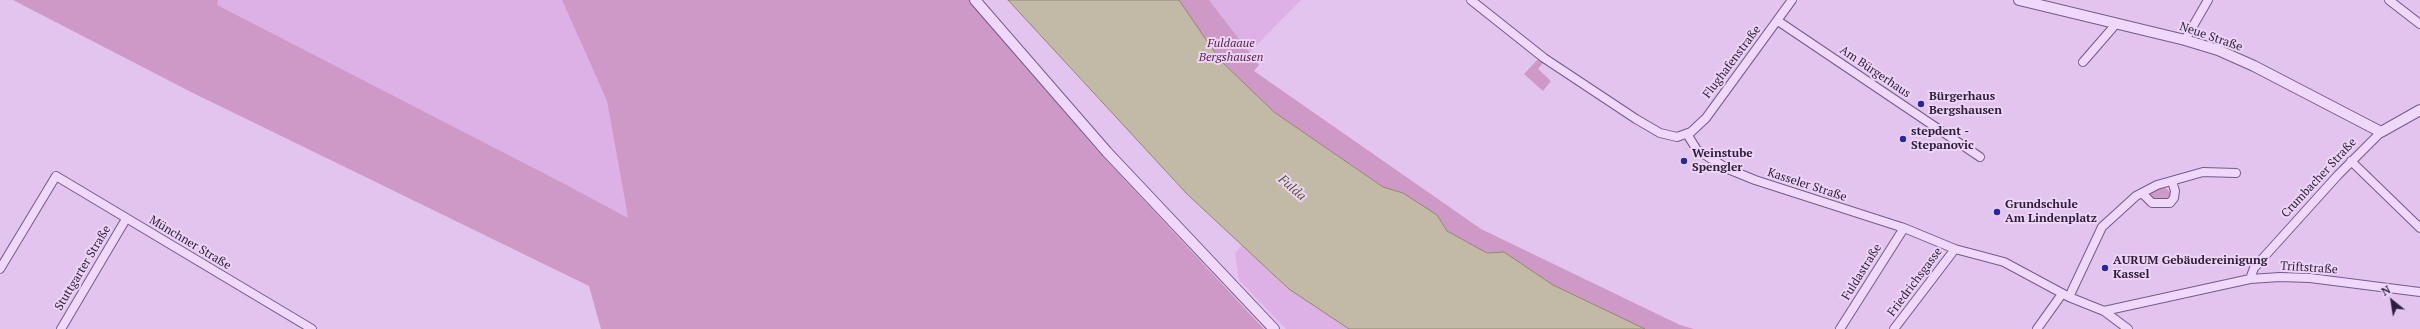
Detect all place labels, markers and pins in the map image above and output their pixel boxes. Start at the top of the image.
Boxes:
place label: Bürgerhaus Bergshausen [1929,90,2002,118]
marker: Bürgerhaus Bergshausen [1916,99,1926,109]
place label: stepdent - Stepanovic [1911,125,1974,153]
marker: stepdent - Stepanovic [1898,134,1908,144]
place label: Weinstube Spengler [1692,147,1753,175]
marker: Weinstube Spengler [1679,156,1689,166]
place label: Grundschule Am Lindenplatz [2005,198,2097,226]
marker: Grundschule Am Lindenplatz [1992,207,2002,217]
place label: AURUM Gebäudereinigung Kassel [2113,254,2267,282]
marker: AURUM Gebäudereinigung Kassel [2100,263,2110,273]

